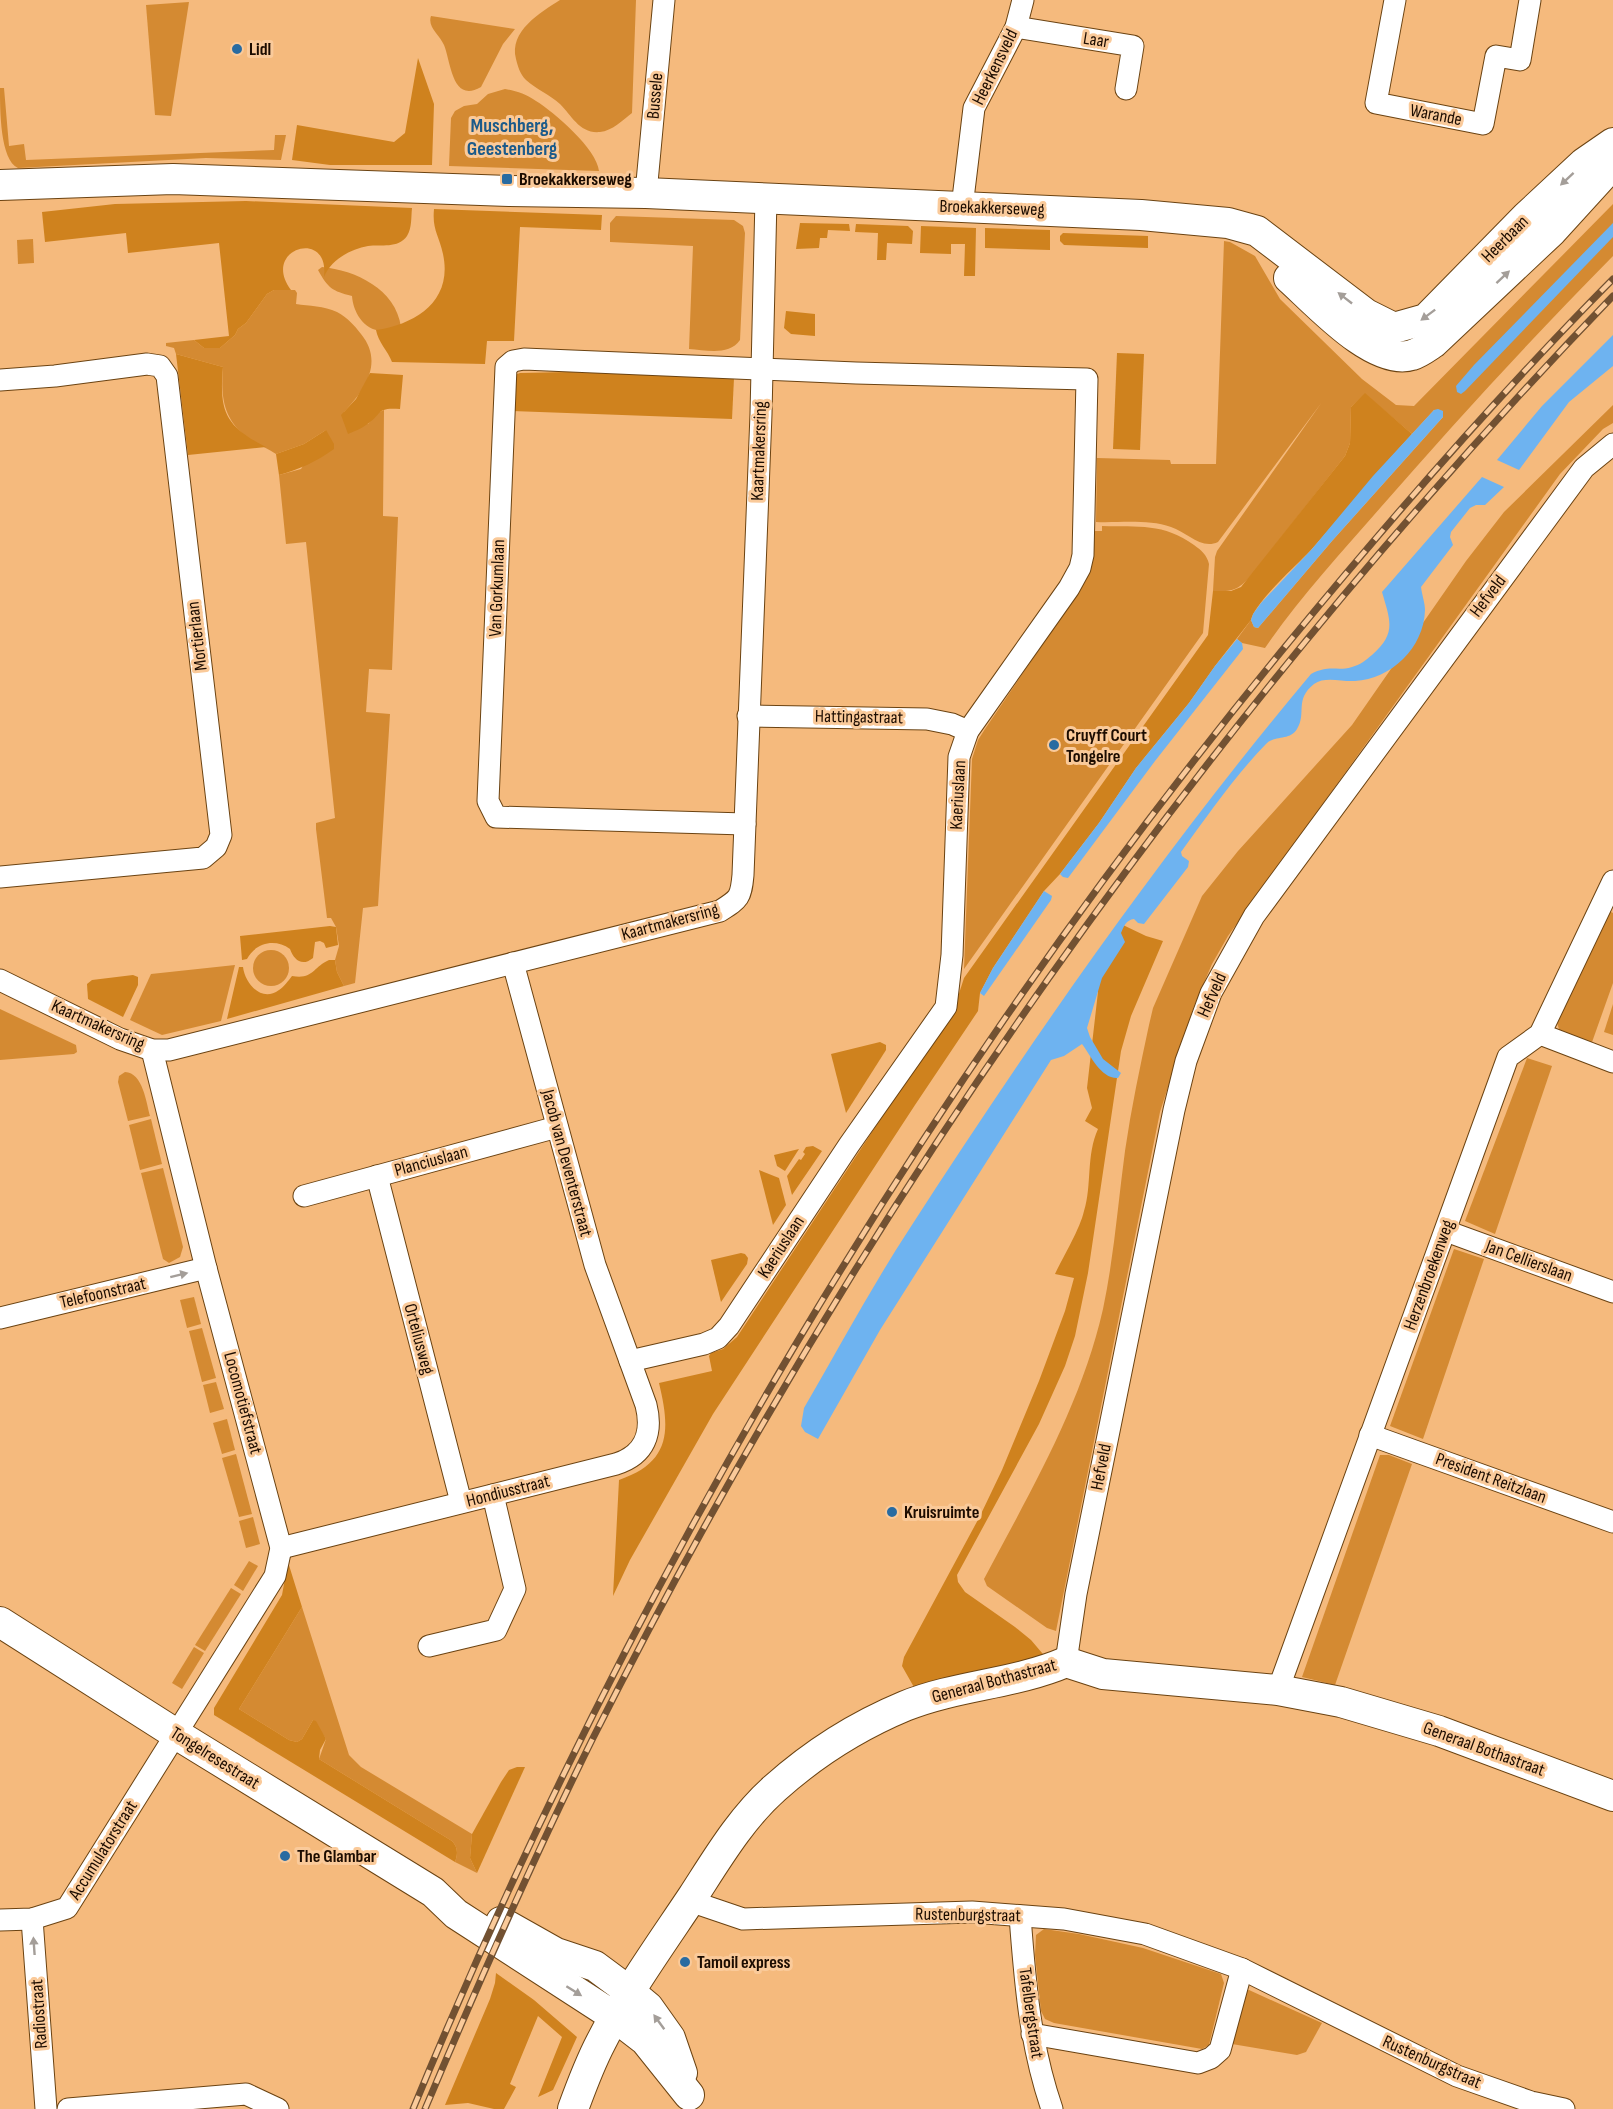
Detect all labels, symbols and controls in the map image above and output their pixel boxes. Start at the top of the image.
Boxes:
street label: Heerkensveld [968,26,1022,108]
street label: Laar [1082,28,1110,52]
place label: Lidl [249,39,271,60]
marker: Lidl [230,42,244,56]
street label: Bussele [643,72,667,120]
street label: Warande [1408,100,1464,130]
district label: Muschberg, Geestenberg [467,114,558,161]
place label: Broekakkerseweg [519,169,632,190]
marker: Broekakkerseweg [500,172,514,186]
one-way arrow [1560,172,1575,186]
street label: Broekakkerseweg [939,196,1045,220]
street label: Heerbaan [1477,211,1533,267]
one-way arrow [1496,270,1511,284]
one-way arrow [1337,292,1353,304]
one-way arrow [1420,309,1436,321]
street label: Kaartmakersring [747,401,771,501]
street label: Van Gorkumlaan [485,539,509,637]
street label: Hefveld [1466,571,1510,621]
street label: Mortierlaan [182,600,212,672]
street label: Hattingastraat [815,706,904,728]
place label: Cruyff Court Tongelre [1066,725,1147,767]
marker: Cruyff Court Tongelre [1047,738,1061,752]
street label: Kaeriuslaan [946,760,970,830]
street label: Kaartmakersring [619,899,721,945]
street label: Hefveld [1193,969,1231,1021]
street label: Kaartmakersring [48,995,148,1055]
street label: Jacob van Deventerstraat [537,1086,597,1239]
street label: Planciuslaan [392,1141,470,1181]
street label: Kaeriuslaan [753,1212,809,1282]
street label: Herzenbroekenweg [1399,1217,1459,1333]
street label: Jan Cellierslaan [1482,1235,1575,1286]
one-way arrow [170,1270,189,1280]
street label: Telefoonstraat [58,1273,149,1313]
street label: Orteliusweg [399,1301,439,1377]
street label: Locomotiefstraat [219,1350,267,1457]
street label: Hefveld [1086,1442,1116,1492]
street label: President Reitzlaan [1433,1448,1549,1508]
street label: Hondiusstraat [464,1470,552,1511]
place label: Kruisruimte [904,1502,979,1523]
marker: Kruisruimte [885,1505,899,1519]
street label: Generaal Bothastraat [929,1654,1059,1708]
street label: Generaal Bothastraat [1420,1717,1548,1781]
street label: Tongelresestraat [167,1722,264,1794]
street label: Accumulatorstraat [64,1796,142,1904]
place label: The Glambar [297,1846,377,1867]
marker: The Glambar [278,1849,292,1863]
street label: Rustenburgstraat [915,1904,1021,1926]
one-way arrow [29,1936,39,1955]
place label: Tamoil express [697,1952,791,1973]
marker: Tamoil express [678,1955,692,1969]
street label: Tafelbergstraat [1014,1966,1048,2060]
street label: Radiostraat [26,1978,52,2049]
one-way arrow [566,1986,582,1997]
one-way arrow [653,2015,665,2031]
street label: Rustenburgstraat [1379,2031,1485,2093]

